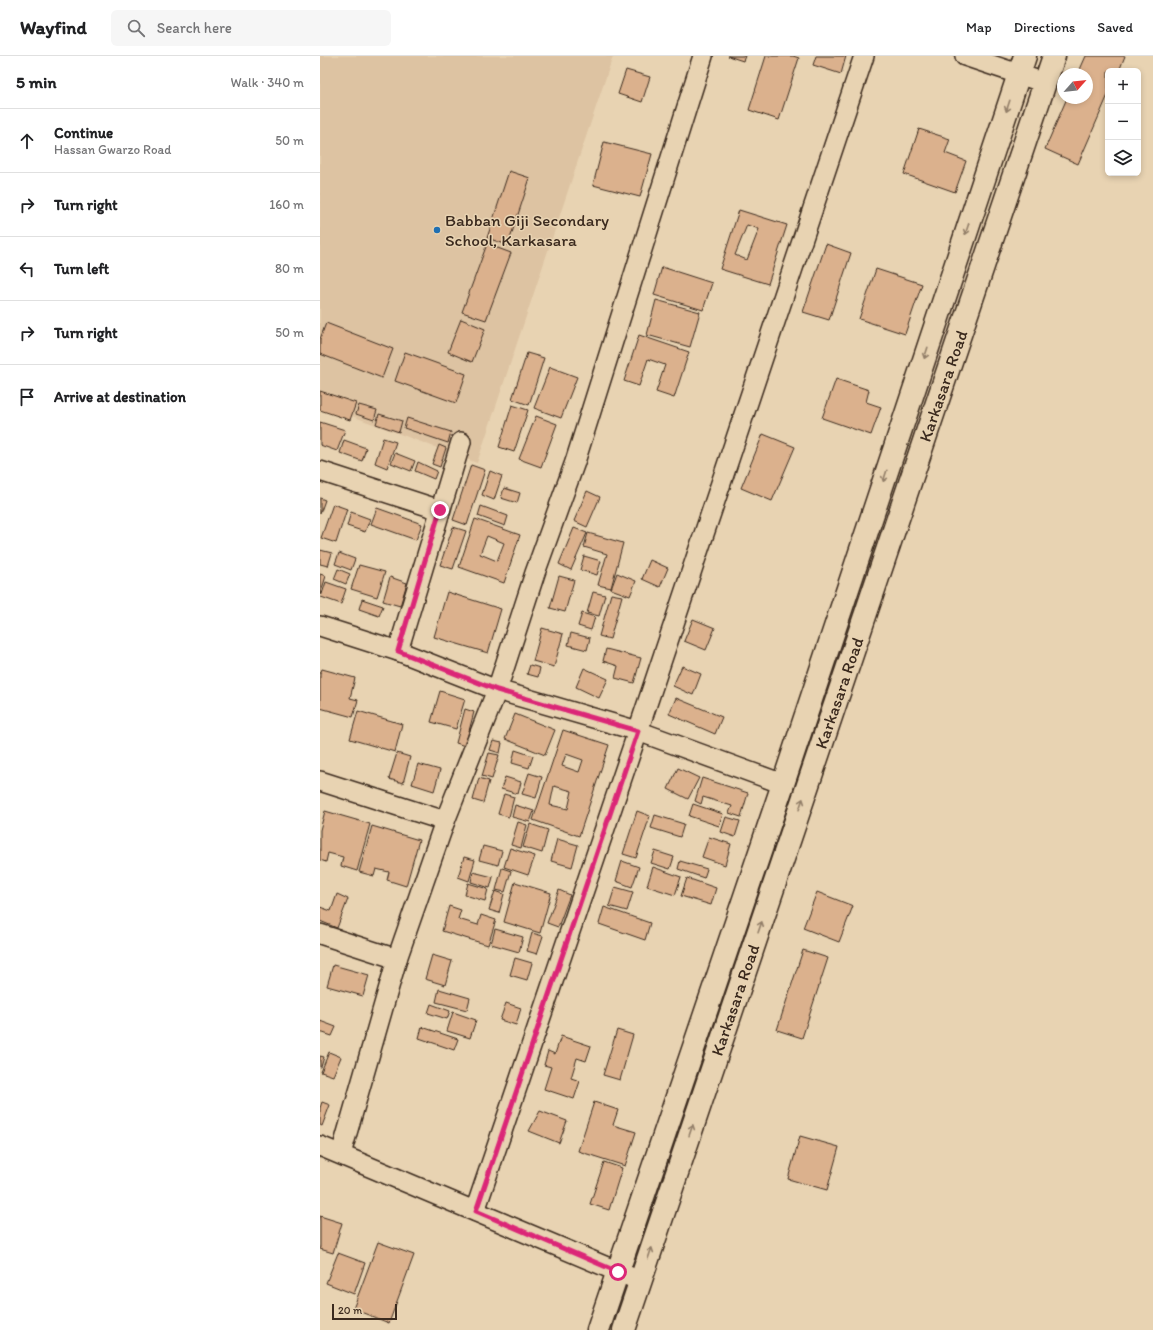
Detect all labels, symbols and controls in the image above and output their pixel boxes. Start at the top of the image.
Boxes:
search box [111,10,391,46]
text: Wayfind [20,16,87,39]
icon: search [125,17,147,39]
text: Search here [157,19,232,37]
text: Map [966,19,992,36]
text: Directions [1014,19,1075,36]
text: Saved [1097,19,1133,36]
north arrow [1057,68,1093,104]
map controls [1105,68,1141,176]
button: + [1105,68,1141,104]
text: 5 min [16,72,56,92]
text: Walk · 340 m [231,75,304,90]
one-way arrow [1004,99,1011,112]
button: − [1105,104,1141,140]
text: Continue [54,124,113,142]
icon: ahead [16,130,38,152]
text: 50 m [275,133,304,148]
button: layers [1105,140,1141,176]
text: Hassan Gwarzo Road [54,142,172,157]
icon: right [16,194,38,216]
text: Turn right [54,196,118,214]
text: 160 m [269,197,304,212]
place label: Babban Giji Secondary School, Karkasara [445,210,609,250]
one-way arrow [963,223,970,236]
marker: Babban Giji Secondary School, Karkasara [432,225,442,235]
icon: left [16,258,38,280]
text: Turn left [54,260,109,278]
text: 80 m [275,261,304,276]
icon: right [16,322,38,344]
text: Turn right [54,324,118,342]
text: 50 m [275,325,304,340]
street label: Karkasara Road [915,328,971,444]
one-way arrow [922,346,929,359]
icon: arrive [16,386,38,408]
text: Arrive at destination [54,388,186,406]
one-way arrow [881,469,888,482]
route end [431,501,449,519]
street label: Karkasara Road [811,635,867,751]
one-way arrow [798,799,806,811]
one-way arrow [757,921,764,934]
street label: Karkasara Road [707,942,763,1058]
one-way arrow [688,1124,696,1136]
one-way arrow [647,1247,654,1260]
route start [609,1263,627,1281]
scale bar [332,1302,397,1321]
text: 20 m [338,1304,362,1317]

